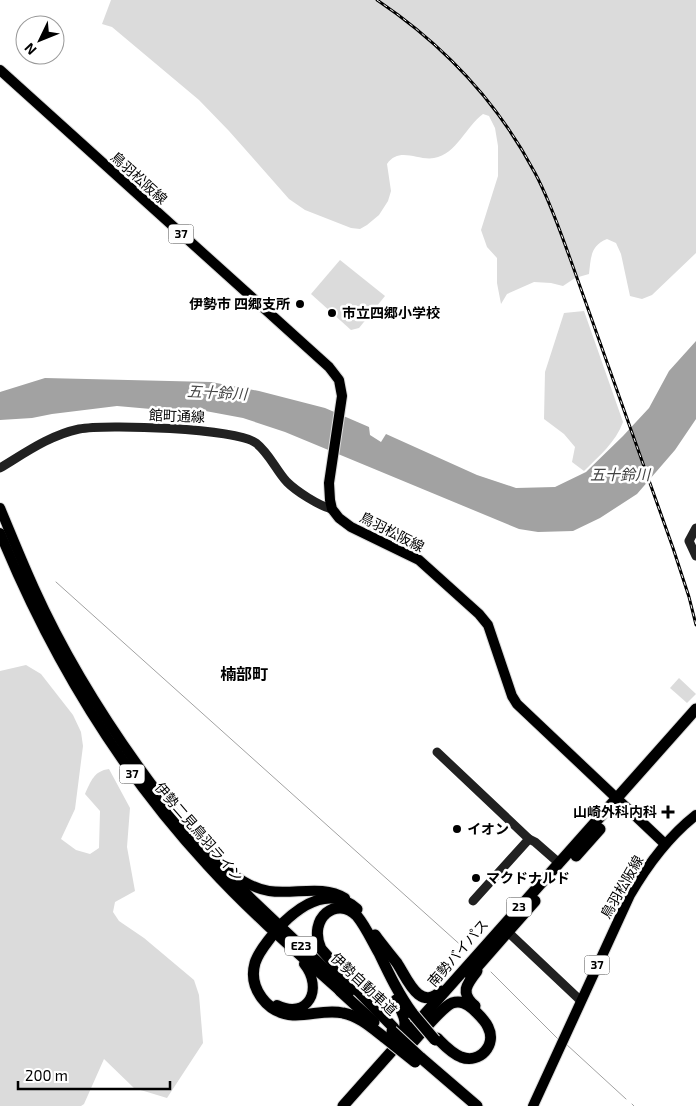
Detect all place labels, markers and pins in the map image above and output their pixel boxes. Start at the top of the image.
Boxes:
place label: 伊勢市 四郷支所 [189,295,290,312]
marker: 伊勢市 四郷支所 [294,298,306,310]
place label: 市立四郷小学校 [342,304,440,321]
marker: 市立四郷小学校 [326,307,338,319]
place label: 山崎外科内科 [573,803,657,820]
marker: 山崎外科内科 [661,805,675,819]
place label: イオン [467,820,509,837]
marker: イオン [451,823,463,835]
place label: マクドナルド [486,869,570,886]
marker: マクドナルド [470,872,482,884]

